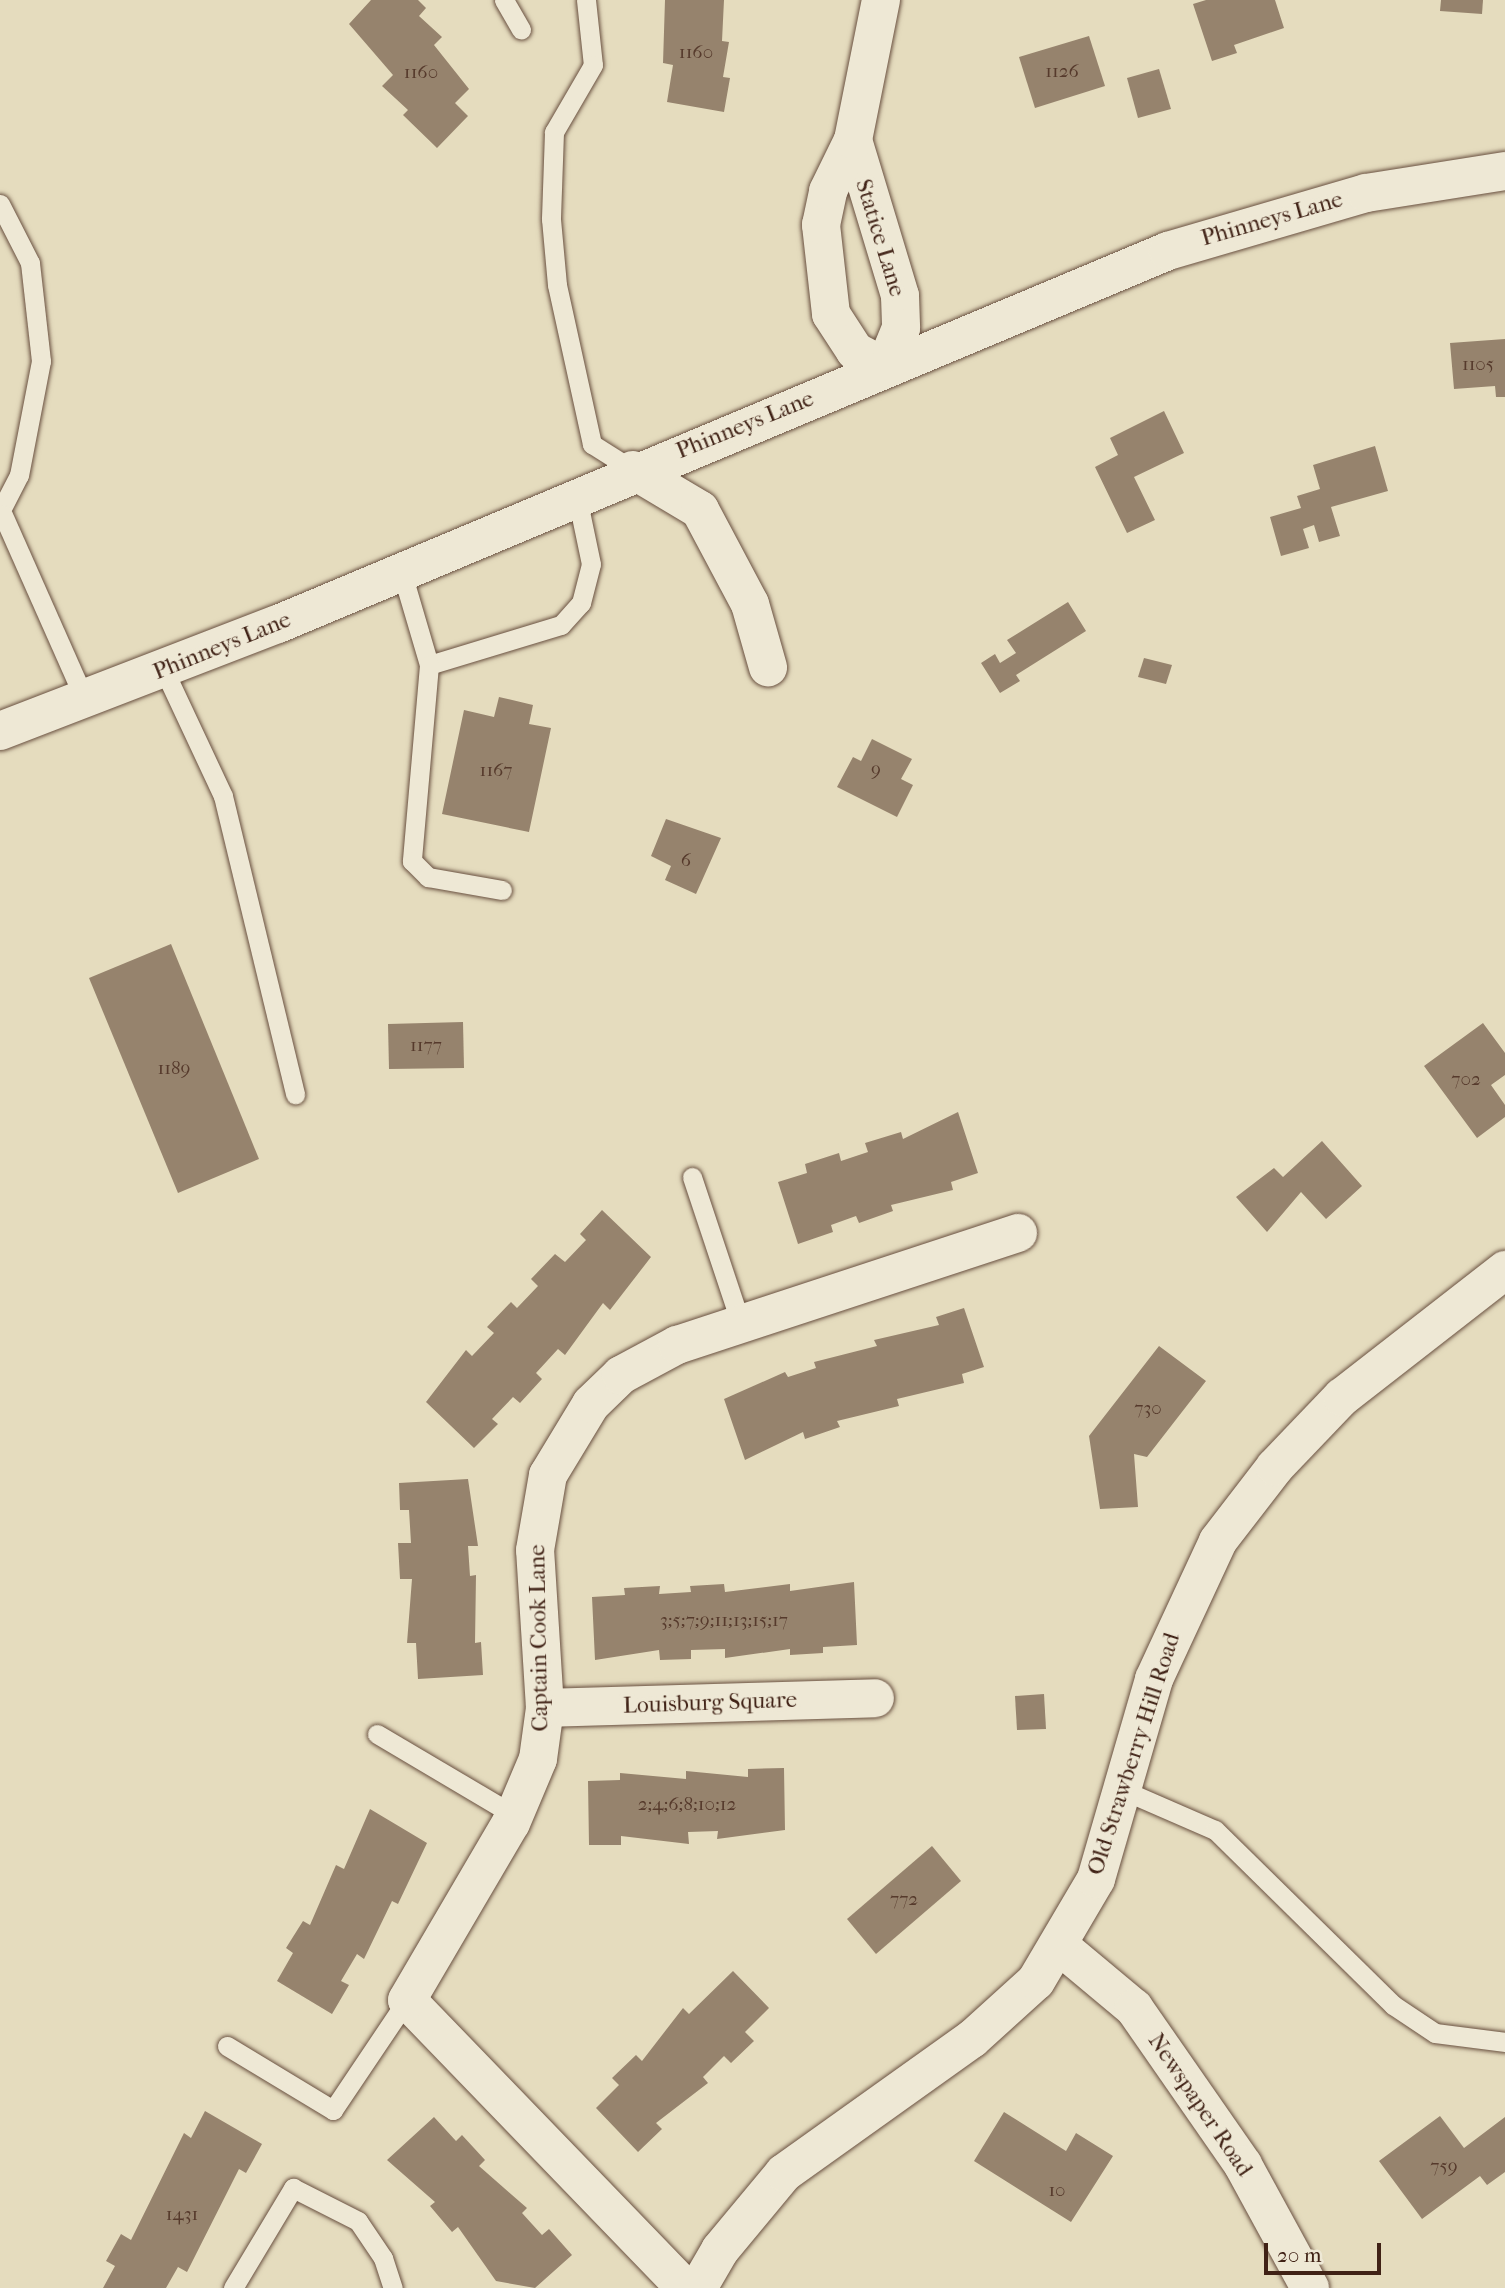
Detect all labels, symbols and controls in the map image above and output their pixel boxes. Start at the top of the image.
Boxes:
house number: 1160 [679,42,713,64]
house number: 1126 [1045,61,1079,83]
house number: 1160 [404,62,438,84]
street label: Statice Lane [849,176,911,300]
street label: Phinneys Lane [1198,186,1346,252]
house number: 1105 [1462,354,1494,376]
street label: Phinneys Lane [672,385,818,465]
street label: Phinneys Lane [149,606,295,686]
house number: 9 [871,759,881,781]
house number: 1167 [480,760,512,782]
house number: 6 [681,850,691,872]
house number: 1177 [410,1035,442,1057]
house number: 1189 [157,1058,191,1080]
house number: 702 [1451,1069,1481,1091]
house number: 730 [1134,1398,1162,1420]
street label: Captain Cook Lane [524,1544,554,1732]
house number: 3;5;7;9;11;13;15;17 [660,1610,788,1632]
street label: Old Strawberry Hill Road [1082,1629,1186,1879]
street label: Louisburg Square [623,1686,797,1720]
house number: 2;4;6;8;10;12 [638,1794,736,1816]
house number: 772 [890,1889,918,1911]
street label: Newspaper Road [1142,2028,1258,2182]
house number: 759 [1430,2156,1458,2178]
house number: 10 [1048,2180,1066,2202]
house number: 1431 [166,2204,198,2226]
scale bar [1267,2228,1384,2272]
text: 20 m [1277,2243,1321,2267]

